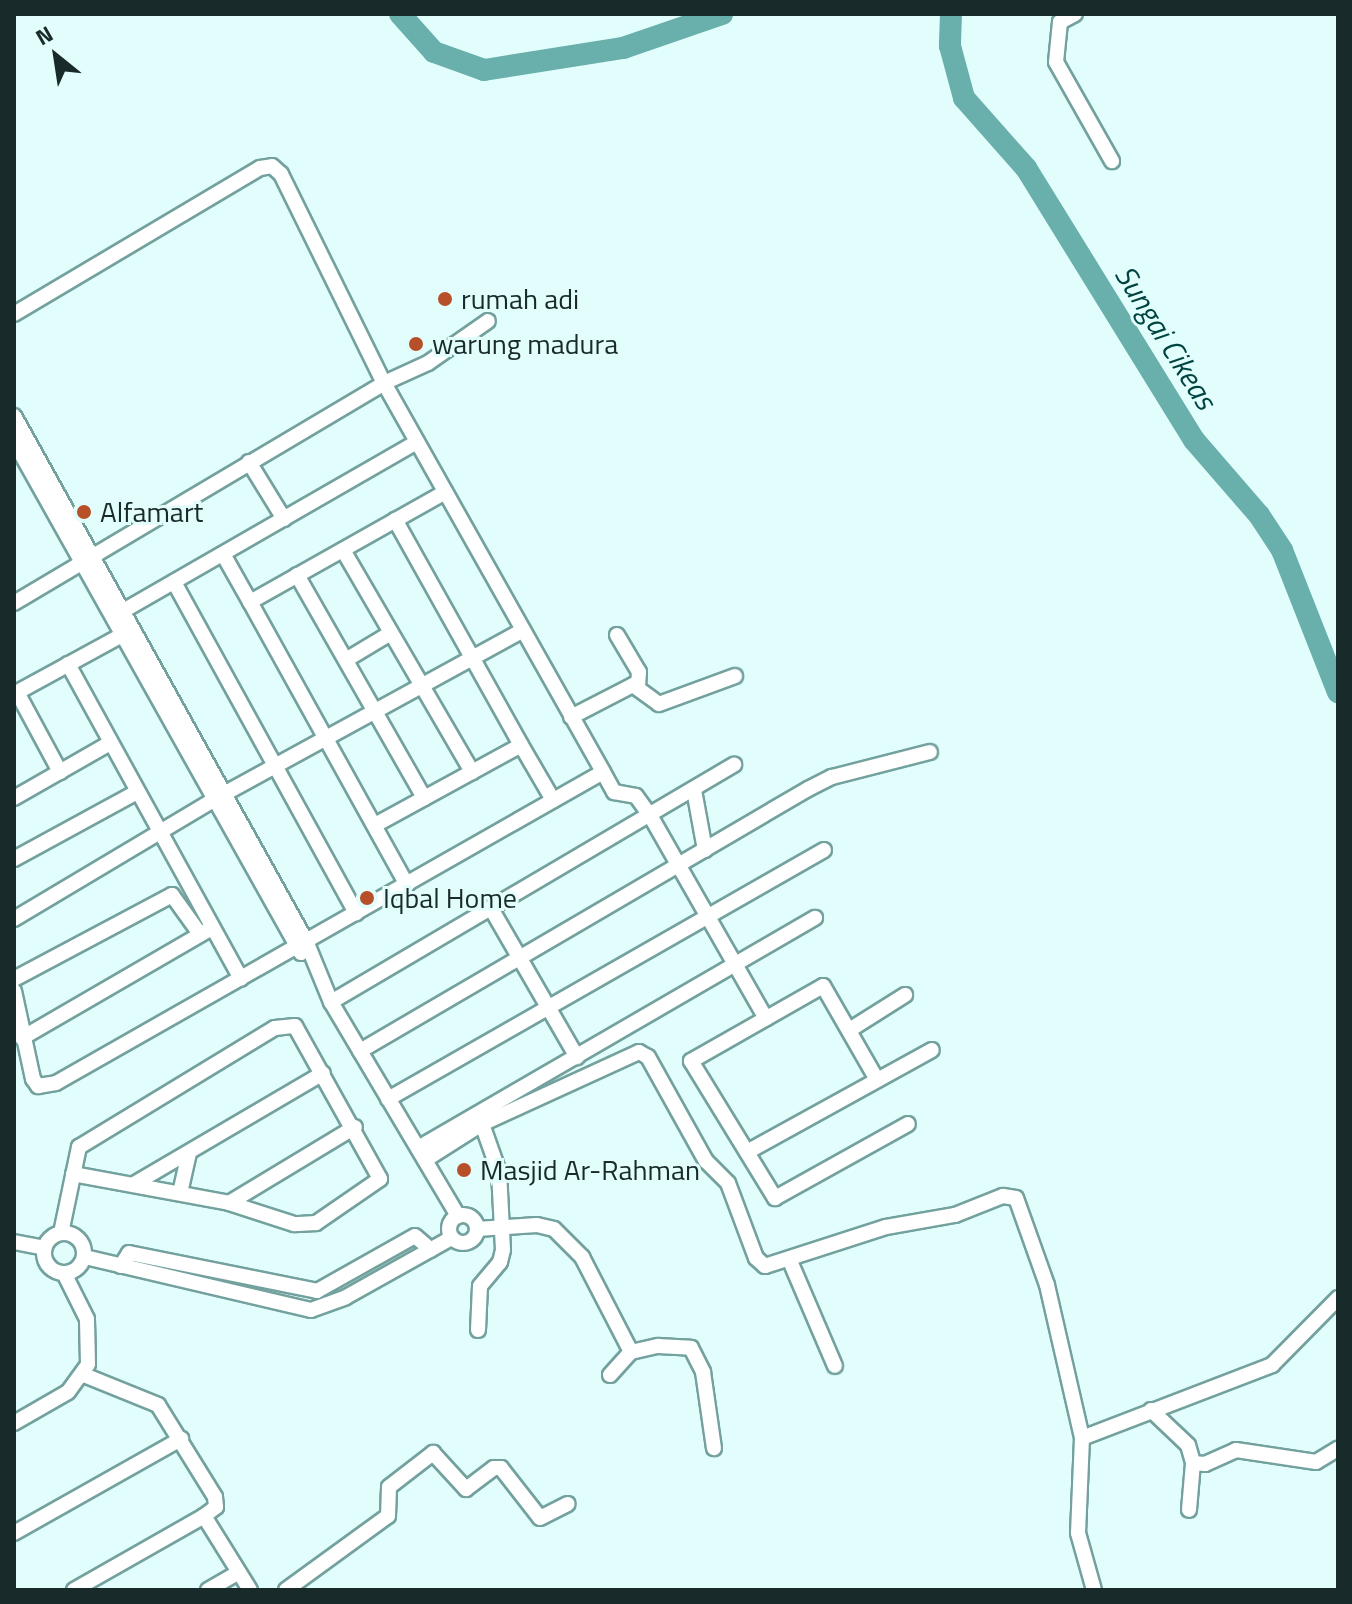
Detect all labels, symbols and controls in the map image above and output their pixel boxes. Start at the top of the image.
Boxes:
north arrow [16,16,96,96]
text: N [29,17,59,54]
water label: Sungai Cikeas [1108,259,1224,415]
place label: rumah adi [461,282,579,316]
marker: rumah adi [436,290,454,308]
place label: warung madura [432,327,618,361]
marker: warung madura [407,335,425,353]
place label: Alfamart [100,495,203,529]
marker: Alfamart [75,503,93,521]
place label: Iqbal Home [383,881,517,915]
marker: Iqbal Home [358,889,376,907]
place label: Masjid Ar-Rahman [480,1153,700,1187]
marker: Masjid Ar-Rahman [455,1161,473,1179]

